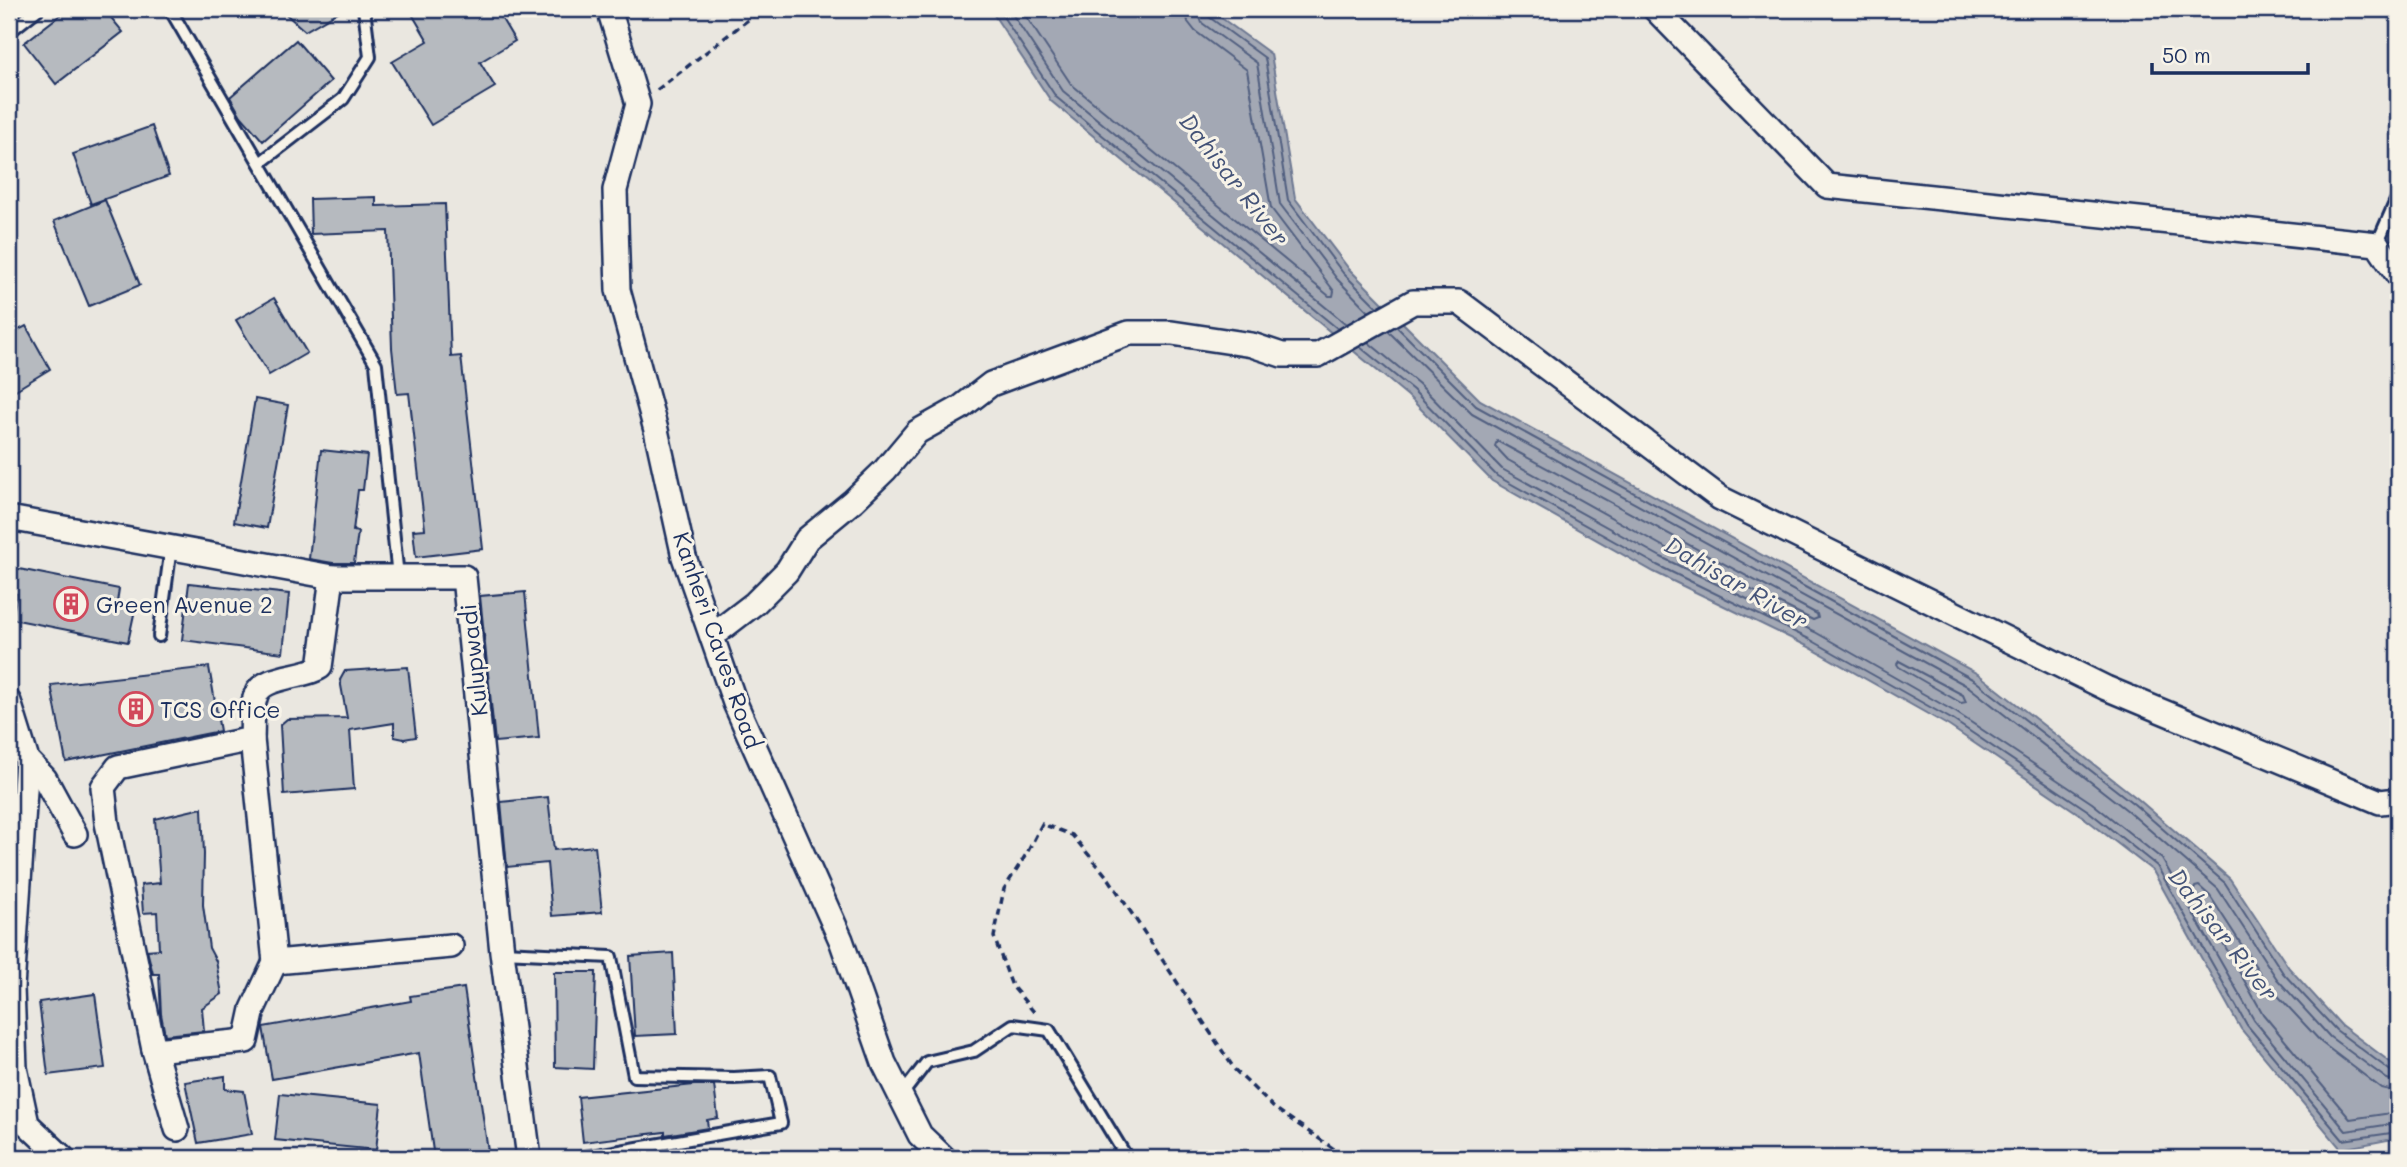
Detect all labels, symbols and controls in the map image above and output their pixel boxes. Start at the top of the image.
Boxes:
scale bar [2152,32,2307,76]
text: 50 m [2162,41,2211,68]
water label: Dahisar River [1173,106,1297,252]
street label: Kanheri Caves Road [667,528,769,752]
water label: Dahisar River [1660,528,1814,636]
building icon: Green Avenue 2 [52,585,90,623]
place label: Green Avenue 2 [96,589,273,619]
street label: Kulupwadi [452,602,494,718]
building icon: TCS Office [117,690,155,728]
place label: TCS Office [160,694,280,724]
water label: Dahisar River [2162,861,2286,1007]

